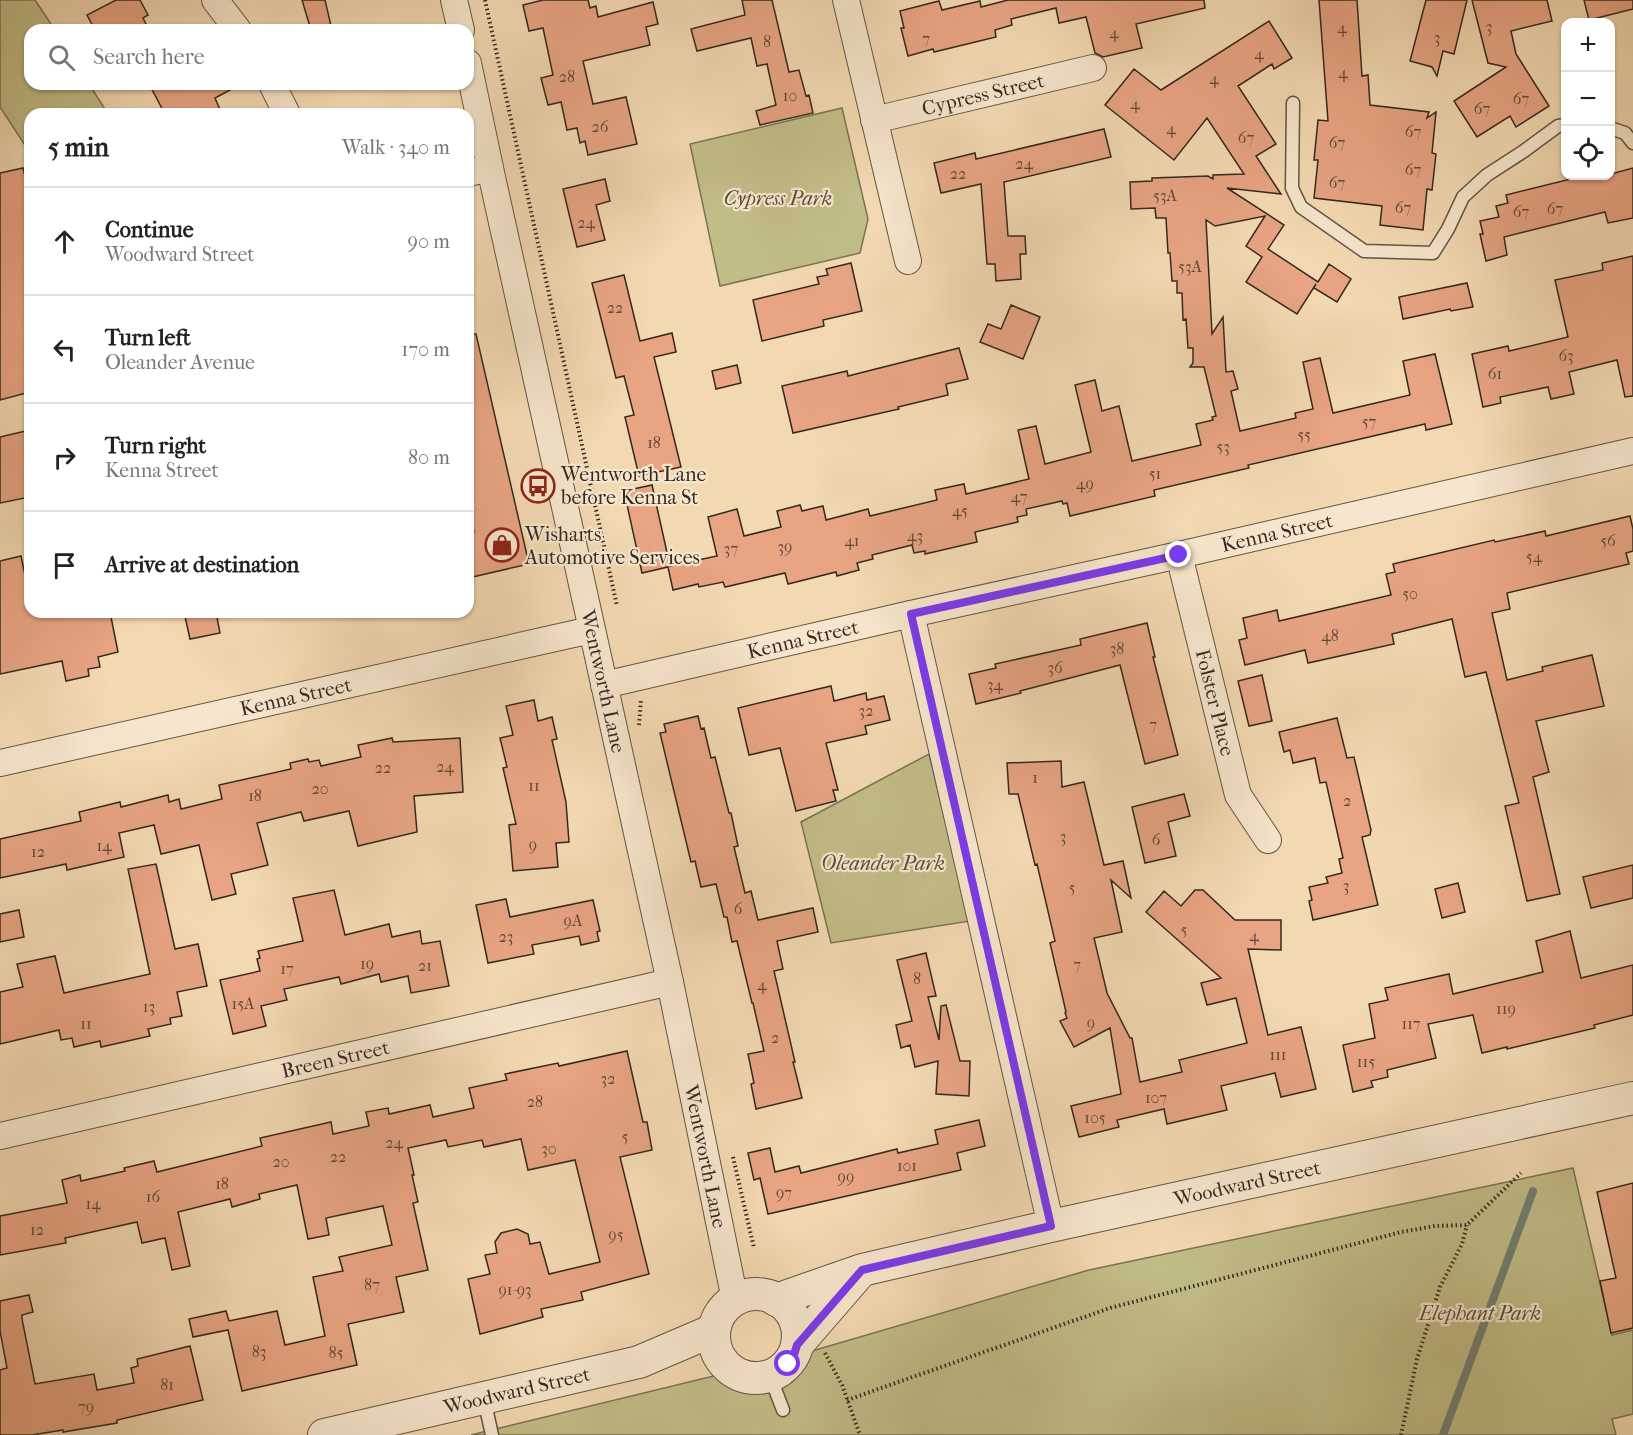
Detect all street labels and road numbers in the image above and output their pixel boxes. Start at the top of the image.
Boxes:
street label: Cypress Street [919,68,1046,120]
street label: Kenna Street [1219,509,1335,556]
street label: Wentworth Lane [576,607,630,755]
street label: Kenna Street [745,615,861,663]
street label: Folster Place [1191,647,1239,758]
street label: Kenna Street [238,673,354,720]
street label: Breen Street [279,1035,391,1082]
street label: Wentworth Lane [680,1082,732,1230]
street label: Woodward Street [1171,1156,1323,1210]
street label: Woodward Street [440,1362,592,1419]

